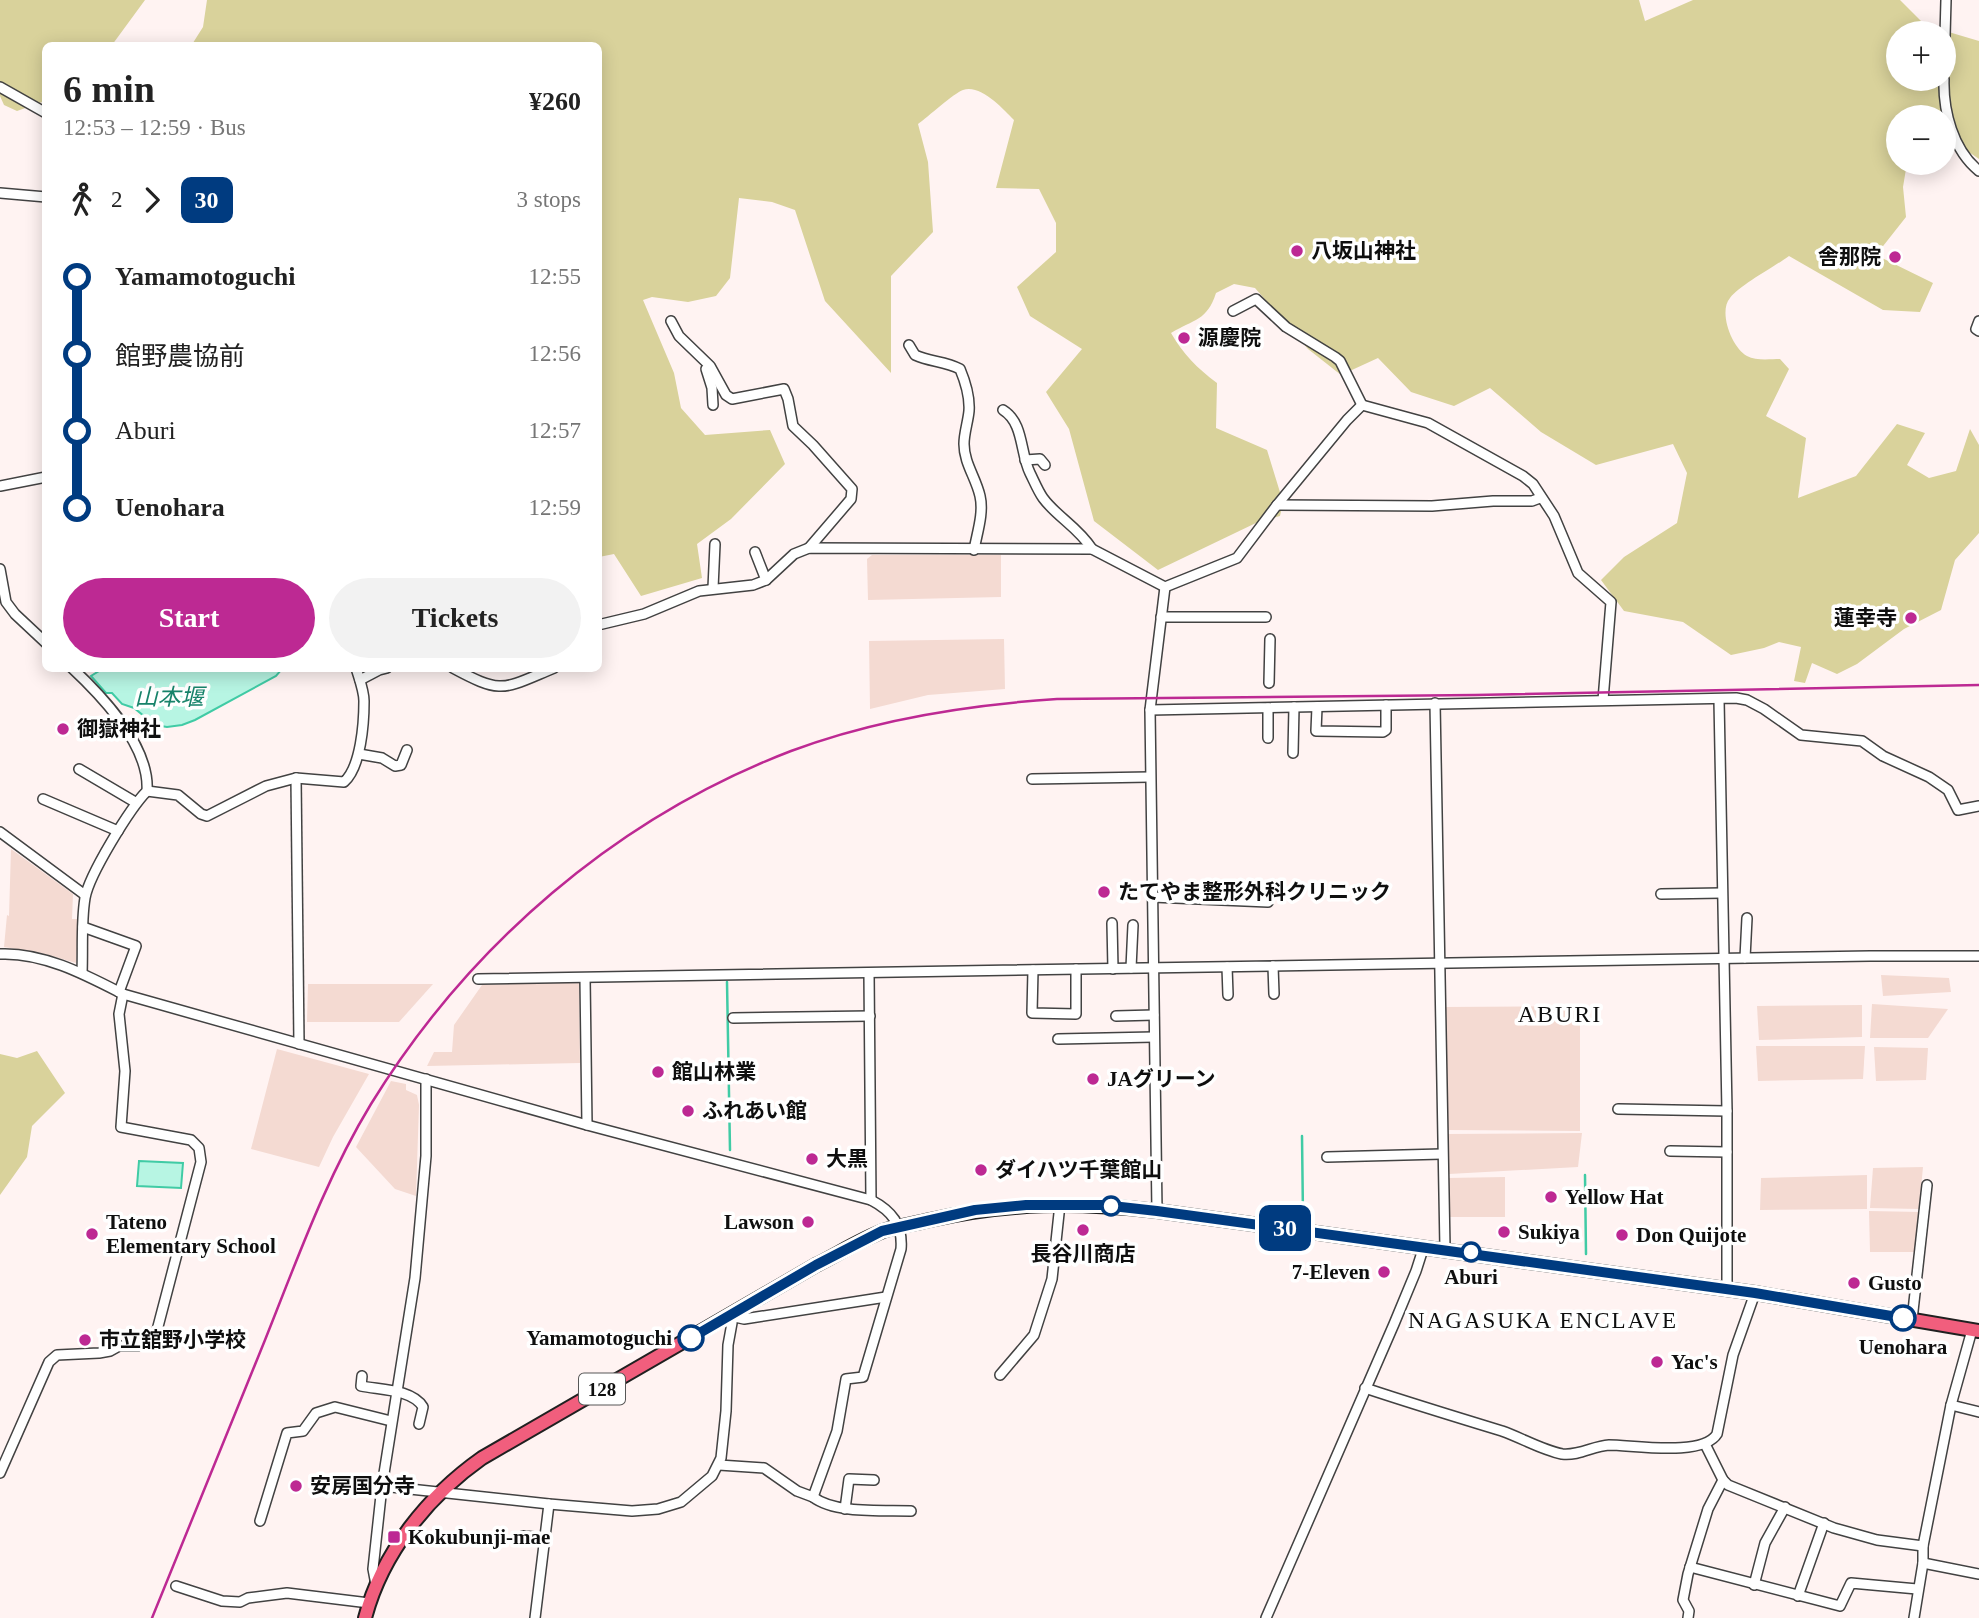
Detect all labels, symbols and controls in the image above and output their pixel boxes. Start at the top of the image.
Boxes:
map controls [1886,21,1956,175]
button: + [1886,21,1956,91]
text: 6 min [63,68,155,110]
text: ¥260 [529,87,581,116]
button: − [1886,105,1956,175]
text: 12:53 – 12:59 · Bus [63,115,246,140]
icon: walk [63,181,101,219]
icon: forward [133,181,171,219]
text: 2 [111,187,123,212]
text: 30 [195,187,219,213]
text: 3 stops [516,187,581,212]
place label: 八坂山神社 [1311,239,1416,263]
marker: 八坂山神社 [1289,243,1305,259]
place label: 舎那院 [1818,245,1881,269]
marker: 舎那院 [1887,249,1903,265]
text: Yamamotoguchi [115,262,296,291]
text: 12:55 [529,264,581,289]
place label: 源慶院 [1198,326,1261,350]
marker: 源慶院 [1176,330,1192,346]
text: 12:56 [529,341,581,366]
text: 館野農協前 [115,342,245,371]
text: Aburi [115,416,176,445]
text: 12:57 [529,418,581,443]
text: Uenohara [115,493,225,522]
text: 12:59 [529,495,581,520]
button: Start [63,578,315,658]
button: Tickets [329,578,581,658]
place label: 蓮幸寺 [1834,606,1897,630]
marker: 蓮幸寺 [1903,610,1919,626]
water label: 山本堰 [135,685,208,710]
place label: 御嶽神社 [77,717,161,741]
marker: 御嶽神社 [55,721,71,737]
place label: たてやま整形外科クリニック [1118,880,1391,904]
marker: たてやま整形外科クリニック [1096,884,1112,900]
district label: ABURI [1518,1001,1602,1027]
place label: 館山林業 [672,1060,756,1084]
marker: 館山林業 [650,1064,666,1080]
place label: JAグリーン [1107,1067,1216,1091]
marker: JAグリーン [1085,1071,1101,1087]
place label: ふれあい館 [702,1099,807,1123]
marker: ふれあい館 [680,1103,696,1119]
place label: 大黒 [826,1147,868,1171]
marker: 大黒 [804,1151,820,1167]
place label: ダイハツ千葉館山 [995,1158,1163,1182]
marker: ダイハツ千葉館山 [973,1162,989,1178]
place label: Yellow Hat [1565,1185,1664,1209]
marker: Yellow Hat [1543,1189,1559,1205]
unlabelled marker [1101,1196,1121,1216]
line badge: 30 [1254,1205,1316,1251]
place label: Tateno Elementary School [106,1210,276,1258]
place label: Lawson [724,1210,794,1234]
marker: Lawson [800,1214,816,1230]
text: 30 [1273,1215,1297,1241]
place label: Sukiya [1518,1220,1580,1244]
marker: 長谷川商店 [1075,1222,1091,1238]
place label: Don Quijote [1636,1223,1746,1247]
marker: Sukiya [1496,1224,1512,1240]
marker: Tateno Elementary School [84,1226,100,1242]
marker: Don Quijote [1614,1227,1630,1243]
place label: 長谷川商店 [1031,1242,1136,1266]
marker: Aburi [1461,1242,1481,1262]
place label: 7-Eleven [1292,1260,1370,1284]
marker: 7-Eleven [1376,1264,1392,1280]
place label: Aburi [1444,1265,1498,1289]
place label: Gusto [1868,1271,1922,1295]
marker: Gusto [1846,1275,1862,1291]
marker: Uenohara [1890,1305,1916,1331]
district label: NAGASUKA ENCLAVE [1408,1308,1678,1333]
marker: Yamamotoguchi [678,1325,704,1351]
place label: Yamamotoguchi [526,1326,672,1350]
place label: 市立舘野小学校 [99,1328,246,1352]
marker: 市立舘野小学校 [77,1332,93,1348]
place label: Uenohara [1859,1335,1948,1359]
place label: Yac's [1671,1350,1718,1374]
marker: Yac's [1649,1354,1665,1370]
road number: 128 [579,1373,625,1404]
place label: 安房国分寺 [310,1474,415,1498]
marker: 安房国分寺 [288,1478,304,1494]
place label: Kokubunji-mae [408,1525,550,1549]
marker: Kokubunji-mae [386,1529,402,1545]

